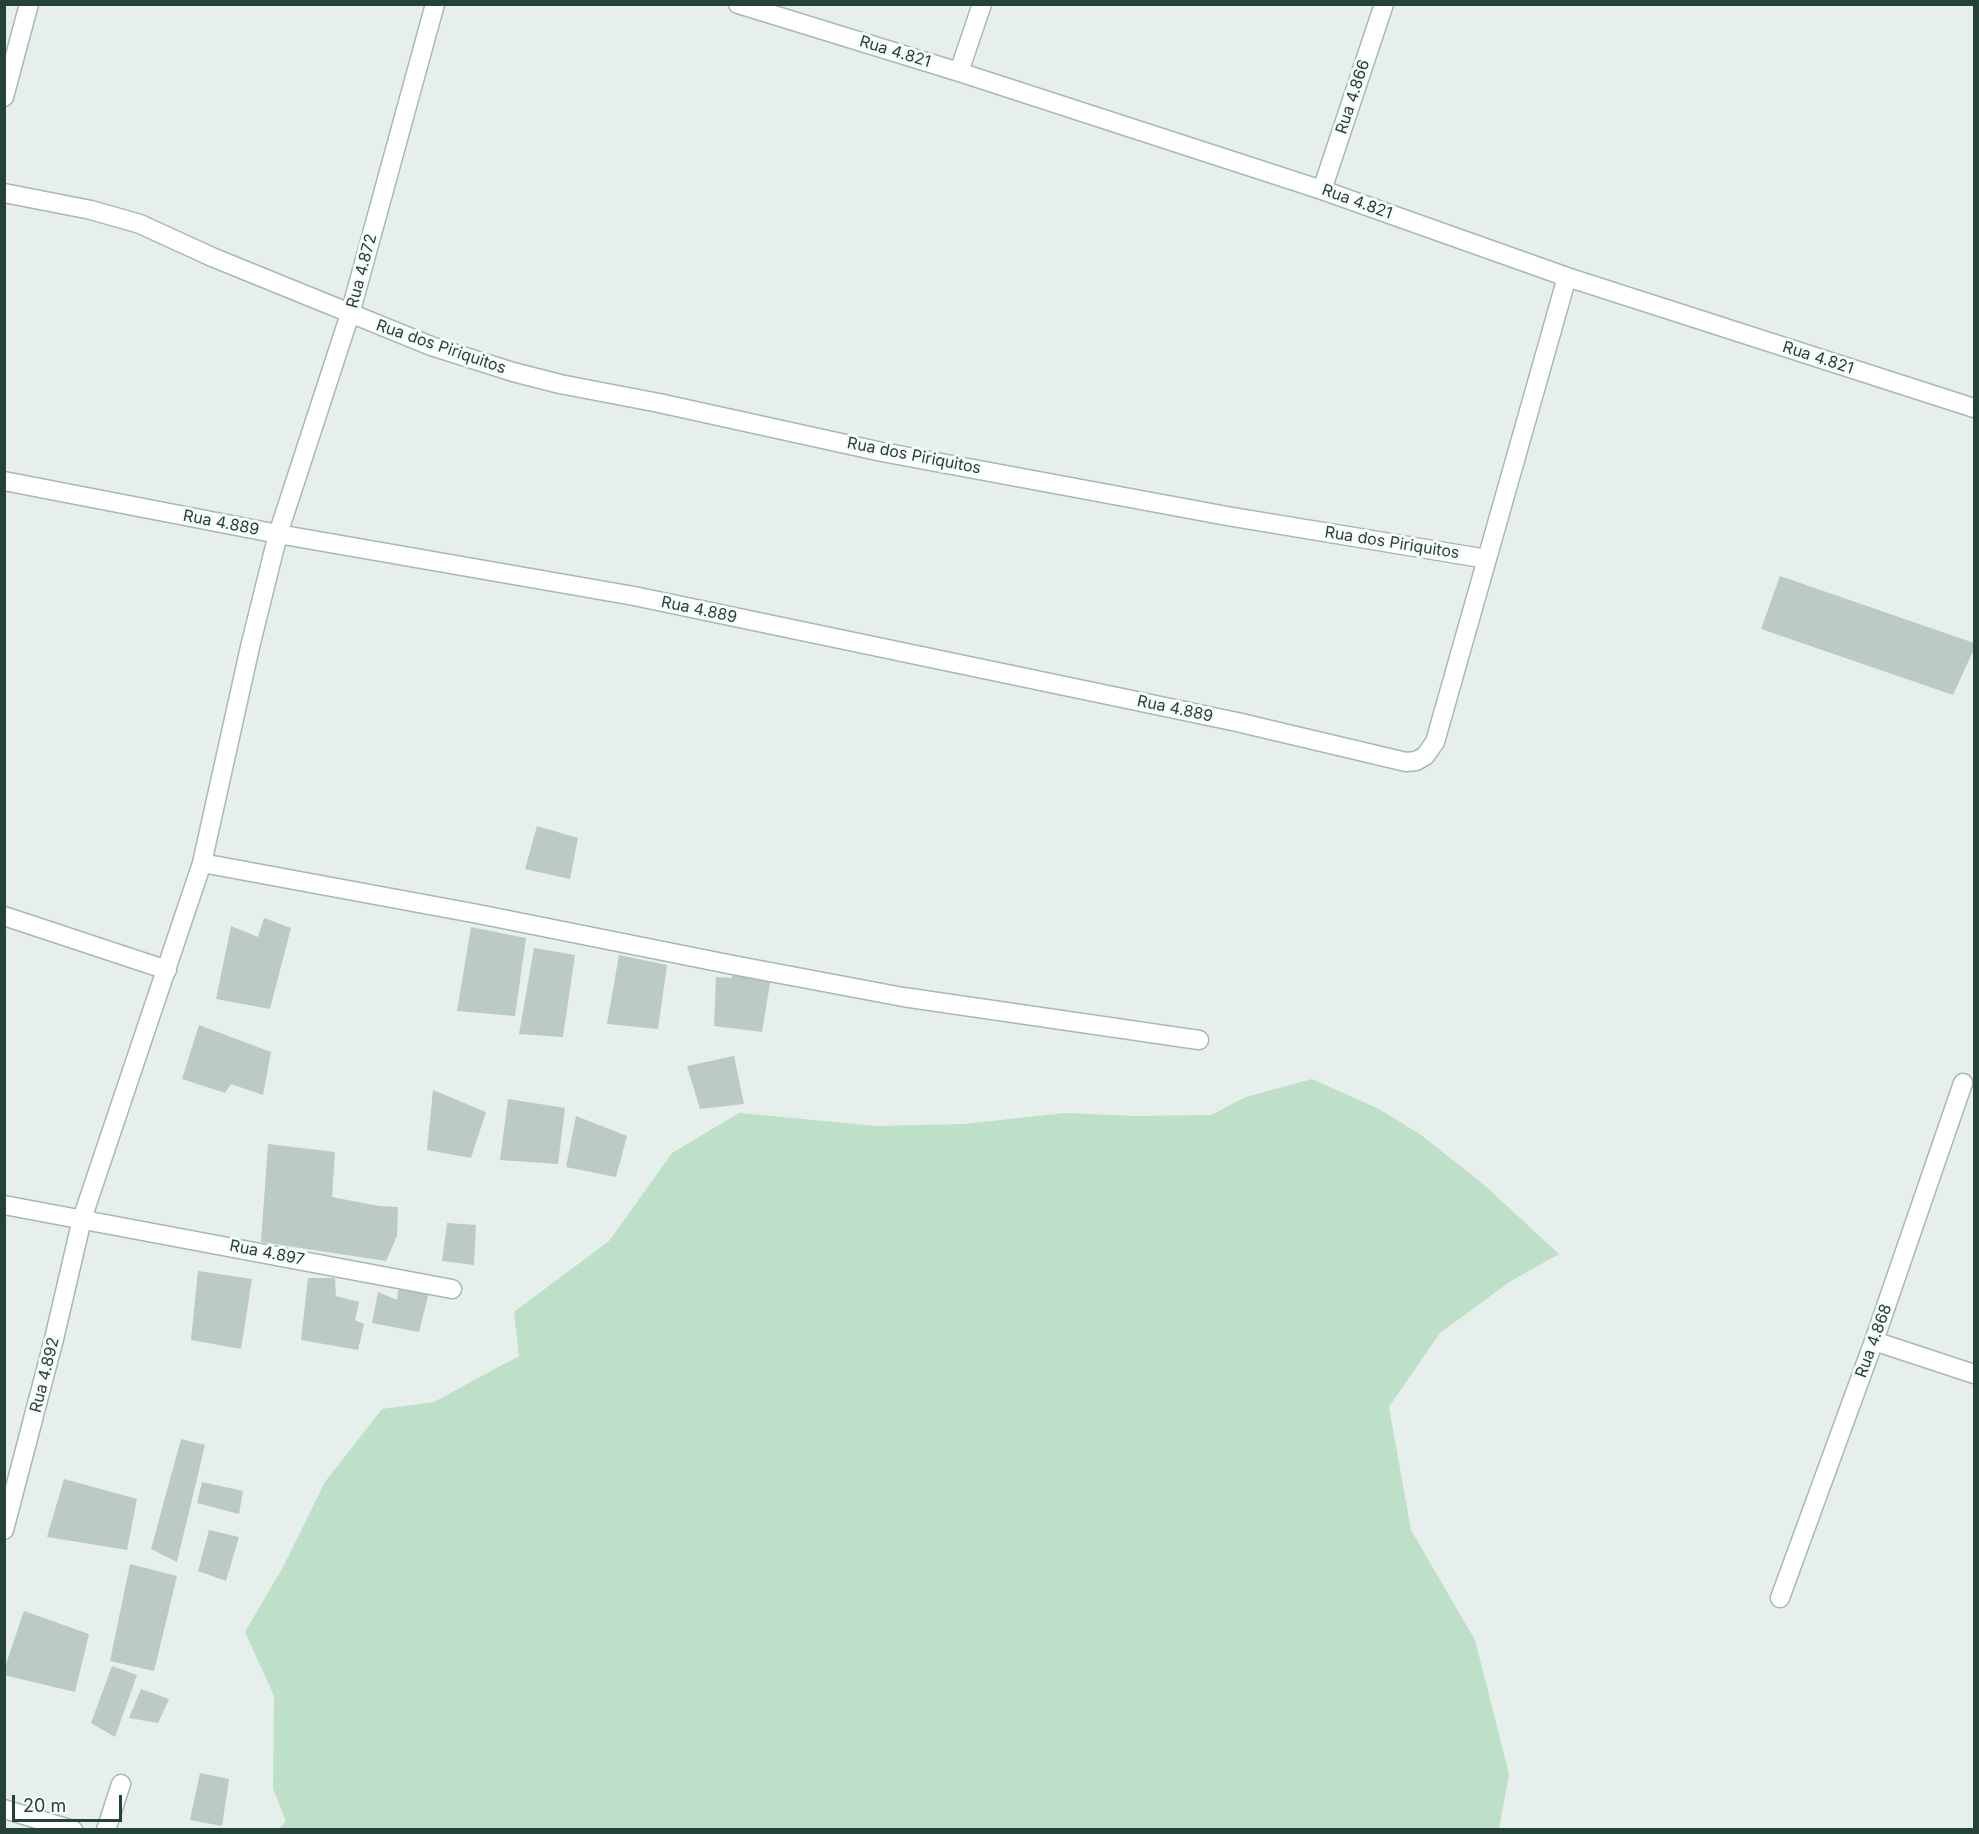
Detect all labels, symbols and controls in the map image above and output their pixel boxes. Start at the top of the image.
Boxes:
street label: Rua 4.821 [857,32,933,72]
street label: Rua 4.866 [1332,57,1374,137]
street label: Rua 4.821 [1319,180,1395,224]
street label: Rua 4.872 [343,232,381,310]
street label: Rua dos Piriquitos [374,316,508,378]
street label: Rua 4.821 [1780,338,1856,378]
street label: Rua dos Piriquitos [845,434,983,478]
street label: Rua 4.889 [181,506,261,540]
street label: Rua dos Piriquitos [1323,523,1461,563]
street label: Rua 4.889 [659,593,739,627]
street label: Rua 4.889 [1135,692,1215,726]
street label: Rua 4.897 [228,1236,306,1270]
street label: Rua 4.868 [1852,1302,1896,1380]
street label: Rua 4.892 [26,1335,64,1415]
scale bar [15,1783,124,1821]
text: 20 m [23,1795,66,1816]

